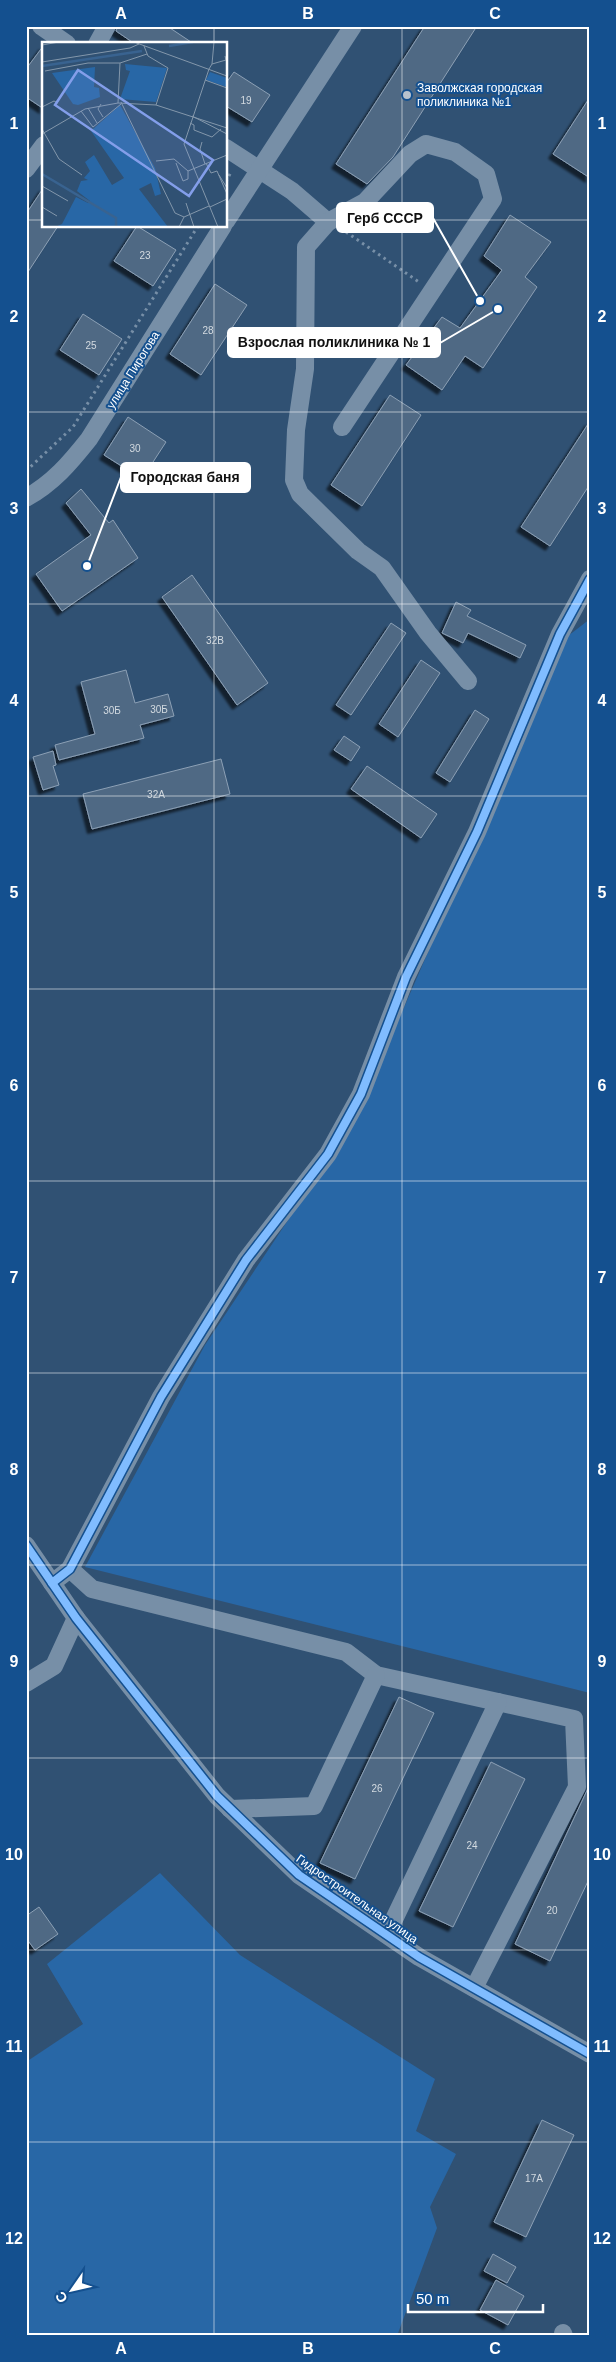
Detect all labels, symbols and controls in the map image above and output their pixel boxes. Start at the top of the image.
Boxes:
text: A [115,5,127,22]
text: B [302,5,314,22]
text: C [489,5,501,22]
inset map [42,42,228,228]
place label: Заволжская городская поликлиника №1 [417,81,542,109]
marker: Заволжская городская поликлиника №1 [401,89,413,101]
house number: 19 [240,95,252,106]
text: 1 [10,115,19,132]
text: 1 [598,115,607,132]
callout: Герб СССР [337,203,433,232]
text: Герб СССР [347,210,423,226]
house number: 23 [139,250,151,261]
text: 2 [10,308,19,325]
text: 2 [598,308,607,325]
house number: 28 [202,325,214,336]
street label: улица Пирогова [104,328,163,411]
callout: Взрослая поликлиника № 1 [228,328,440,357]
text: Взрослая поликлиника № 1 [238,334,430,350]
house number: 25 [85,340,97,351]
house number: 30 [129,443,141,454]
callout: Городская баня [121,463,250,492]
text: Городская баня [130,469,240,485]
text: 3 [10,500,19,517]
text: 3 [598,500,607,517]
house number: 32В [206,635,224,646]
text: 4 [10,692,19,709]
text: 4 [598,692,607,709]
house number: 30Б [150,704,168,715]
house number: 30Б [103,705,121,716]
house number: 32А [147,789,165,800]
text: 5 [10,884,19,901]
text: 5 [598,884,607,901]
text: 6 [10,1077,19,1094]
text: 6 [598,1077,607,1094]
text: 7 [10,1269,19,1286]
text: 7 [598,1269,607,1286]
text: 8 [10,1461,19,1478]
text: 8 [598,1461,607,1478]
text: 9 [10,1653,19,1670]
text: 9 [598,1653,607,1670]
house number: 26 [371,1783,383,1794]
house number: 24 [466,1840,478,1851]
text: 10 [5,1846,23,1863]
text: 10 [593,1846,611,1863]
street label: Гидростроительная улица [293,1852,421,1947]
house number: 20 [546,1905,558,1916]
text: 11 [6,2038,23,2055]
text: 11 [594,2038,611,2055]
house number: 17А [525,2173,543,2184]
text: 12 [5,2230,23,2247]
text: 12 [593,2230,611,2247]
north arrow [48,2264,98,2314]
scale bar [408,2282,544,2314]
text: С [52,2289,71,2306]
text: 50 m [416,2290,449,2307]
text: A [115,2340,127,2357]
text: B [302,2340,314,2357]
text: C [489,2340,501,2357]

